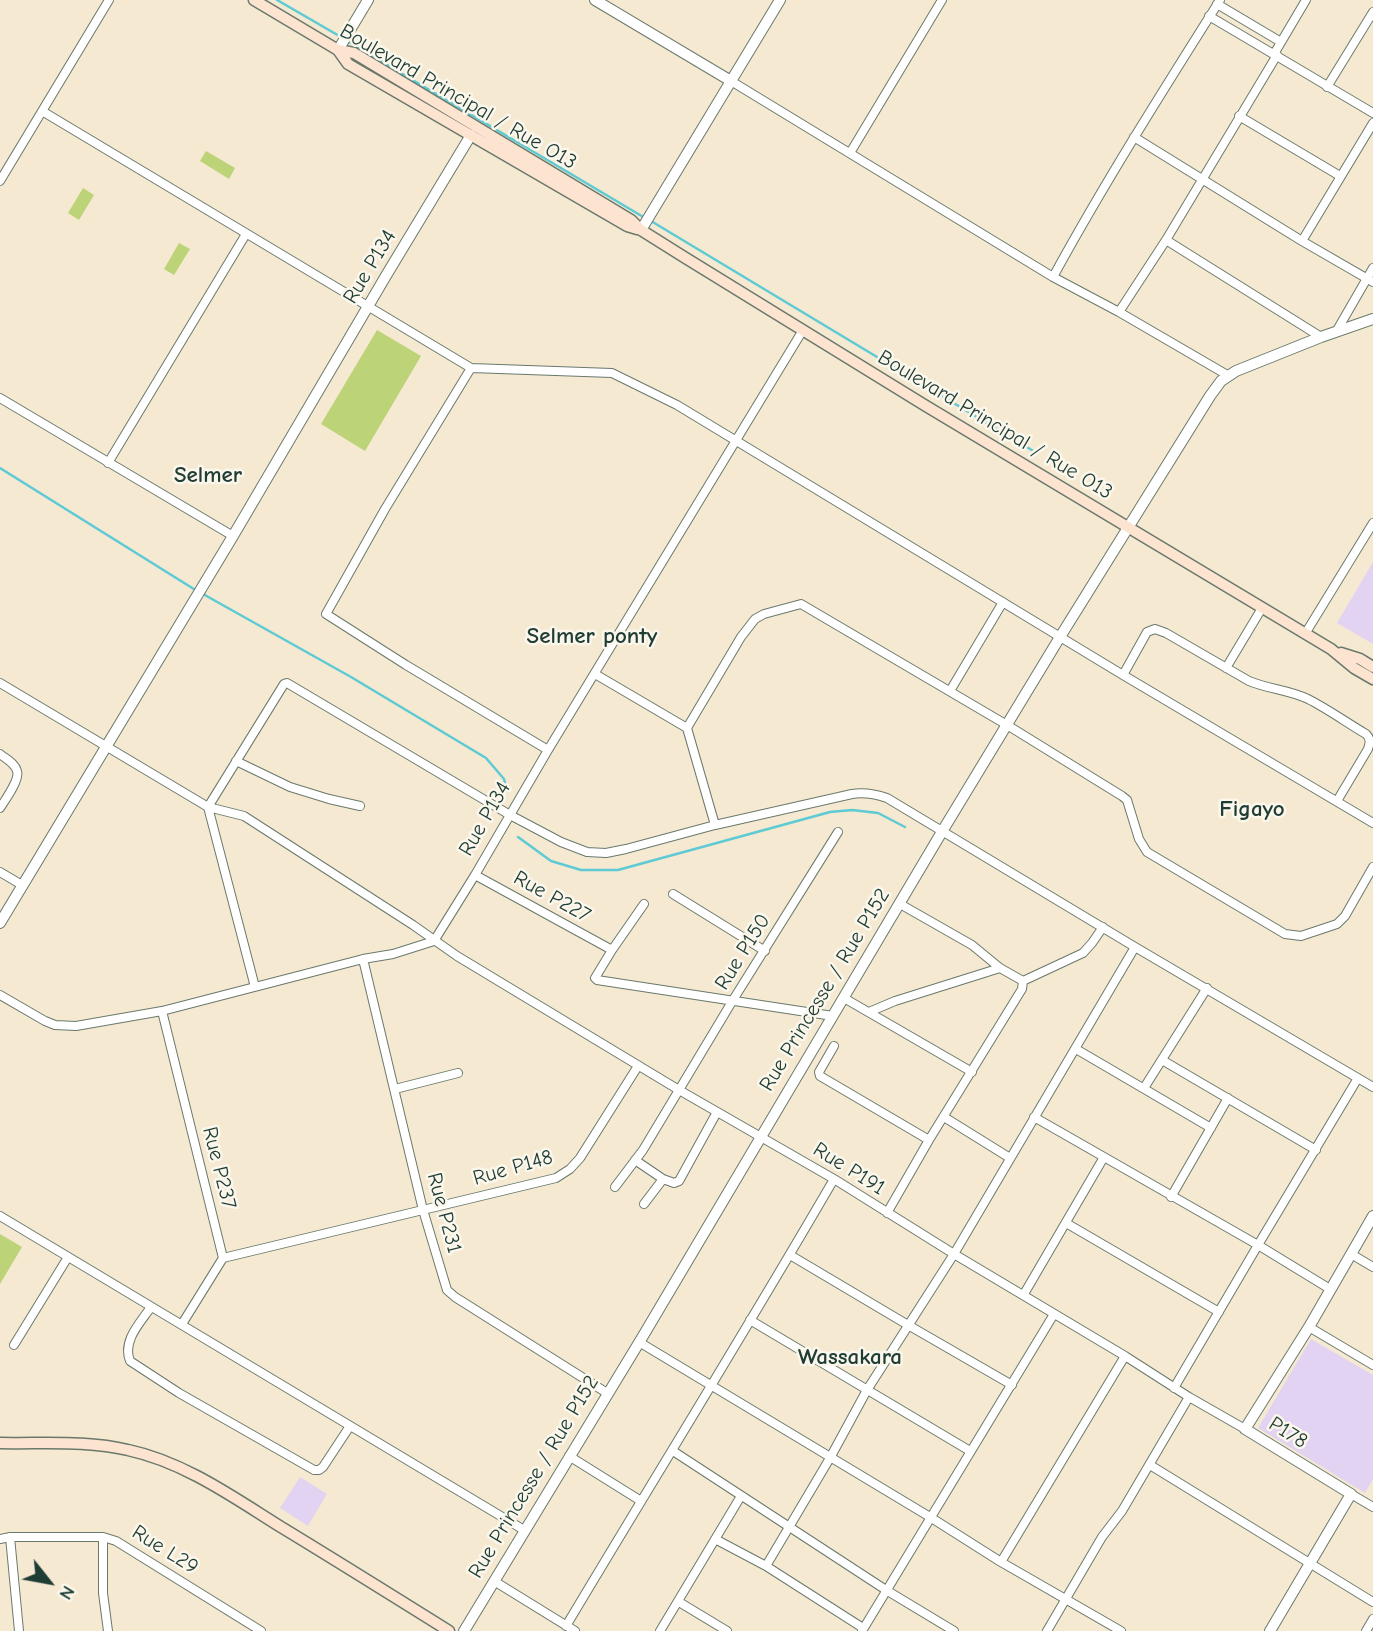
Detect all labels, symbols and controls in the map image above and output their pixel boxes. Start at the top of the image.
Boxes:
street label: Boulevard Principal / Rue O13 [335,19,581,175]
street label: Rue P134 [338,226,402,308]
street label: Boulevard Principal / Rue O13 [873,345,1117,505]
district label: Selmer [174,461,242,489]
district label: Selmer ponty [527,622,657,650]
street label: Rue P134 [454,777,516,861]
district label: Figayo [1219,795,1285,823]
street label: Rue P227 [509,866,595,928]
street label: Rue Princesse / Rue P152 [754,884,896,1096]
street label: Rue P150 [710,909,776,995]
street label: Rue P237 [197,1124,241,1212]
street label: Rue P191 [808,1137,890,1201]
street label: Rue P148 [470,1145,556,1191]
street label: Rue P231 [421,1170,467,1256]
district label: Wassakara [798,1343,902,1371]
street label: Rue Princesse / Rue P152 [463,1371,605,1583]
street label: P178 [1264,1412,1312,1454]
street label: Rue L29 [127,1520,203,1580]
north arrow [14,1547,84,1617]
text: N [54,1582,80,1604]

